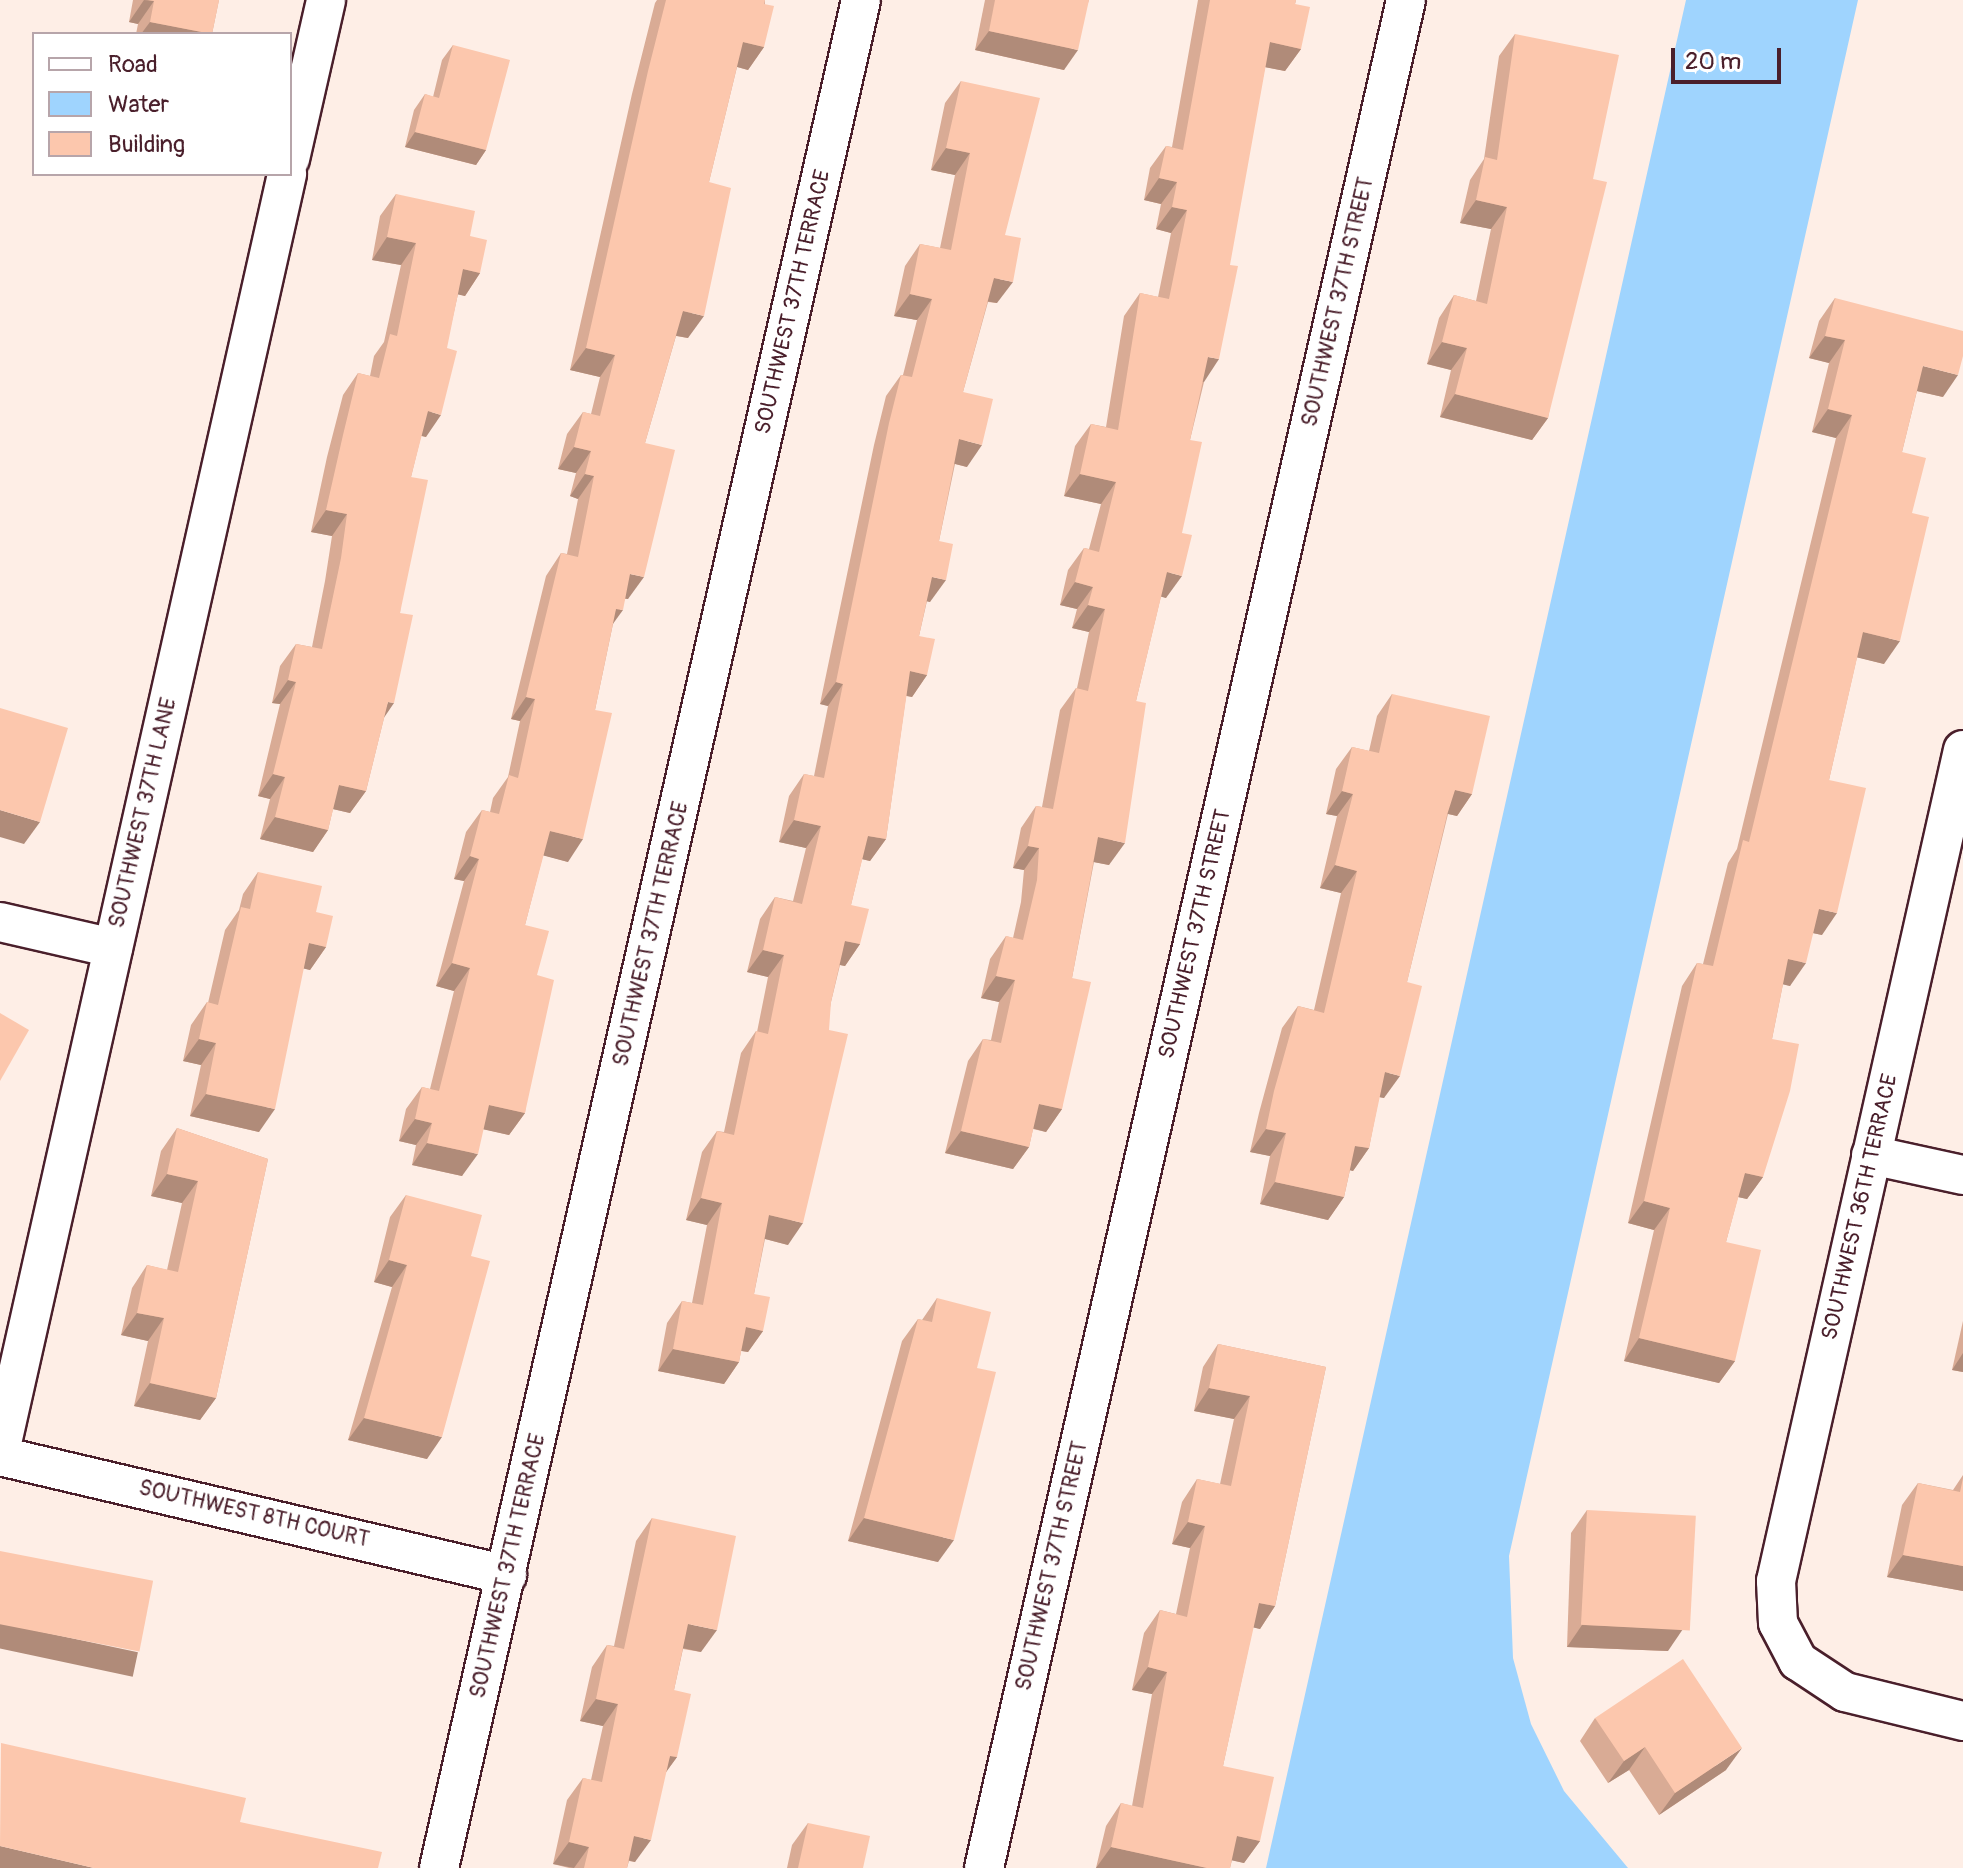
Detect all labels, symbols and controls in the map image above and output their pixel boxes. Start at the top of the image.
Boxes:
legend [32,32,292,176]
scale bar [1675,32,1785,82]
text: 20 m [1685,47,1741,76]
text: Road [108,50,158,79]
text: Water [108,90,169,119]
text: Building [108,130,185,159]
street label: SOUTHWEST 37TH TERRACE [750,167,836,437]
street label: SOUTHWEST 37TH STREET [1296,175,1380,429]
street label: SOUTHWEST 37TH LANE [104,695,182,931]
street label: SOUTHWEST 37TH TERRACE [608,799,694,1069]
street label: SOUTHWEST 37TH STREET [1153,807,1237,1061]
street label: SOUTHWEST 36TH TERRACE [1817,1072,1903,1342]
street label: SOUTHWEST 37TH TERRACE [465,1431,551,1701]
street label: SOUTHWEST 37TH STREET [1010,1439,1094,1693]
street label: SOUTHWEST 8TH COURT [136,1475,372,1553]

